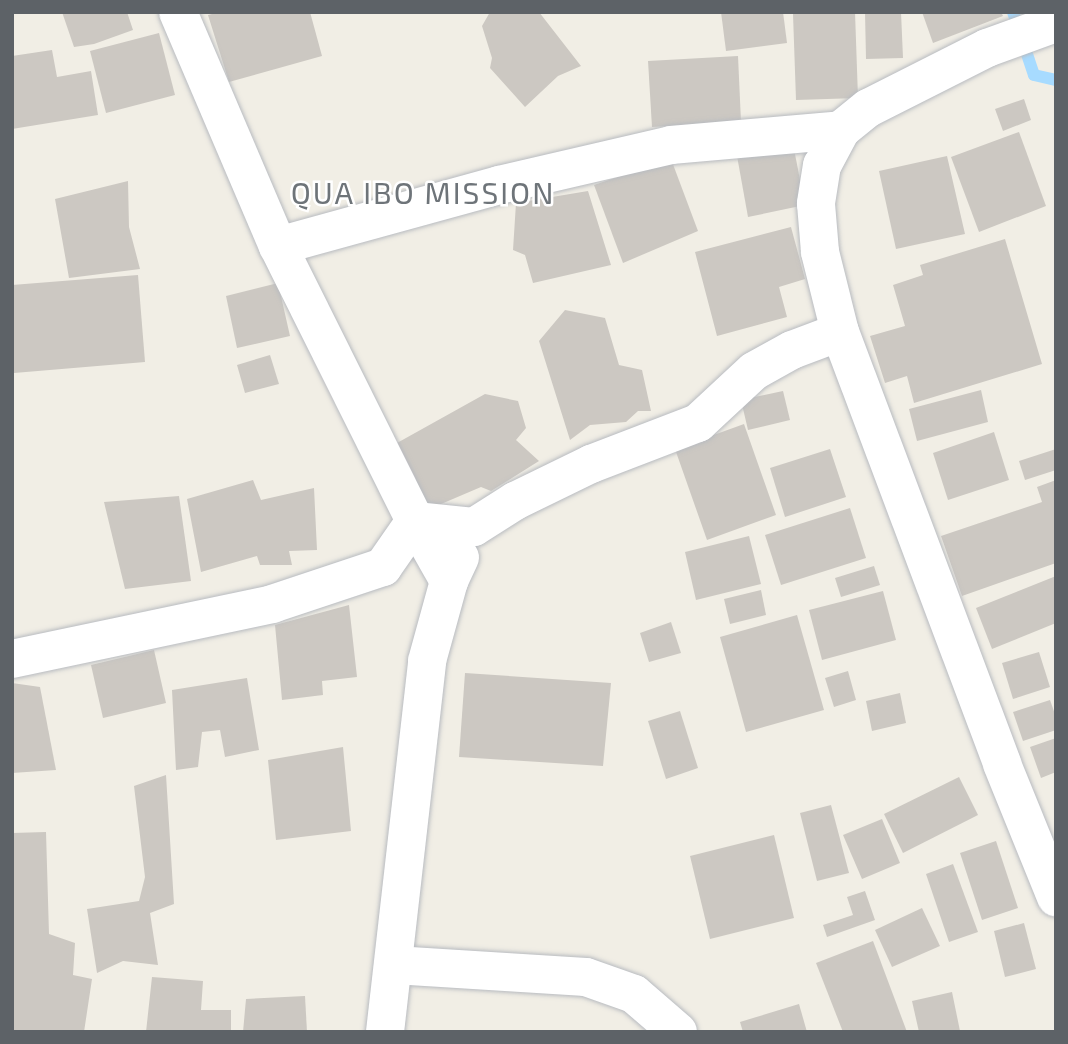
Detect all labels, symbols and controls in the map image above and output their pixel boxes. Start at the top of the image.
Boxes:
district label: QUA IBO MISSION [292,174,554,210]

